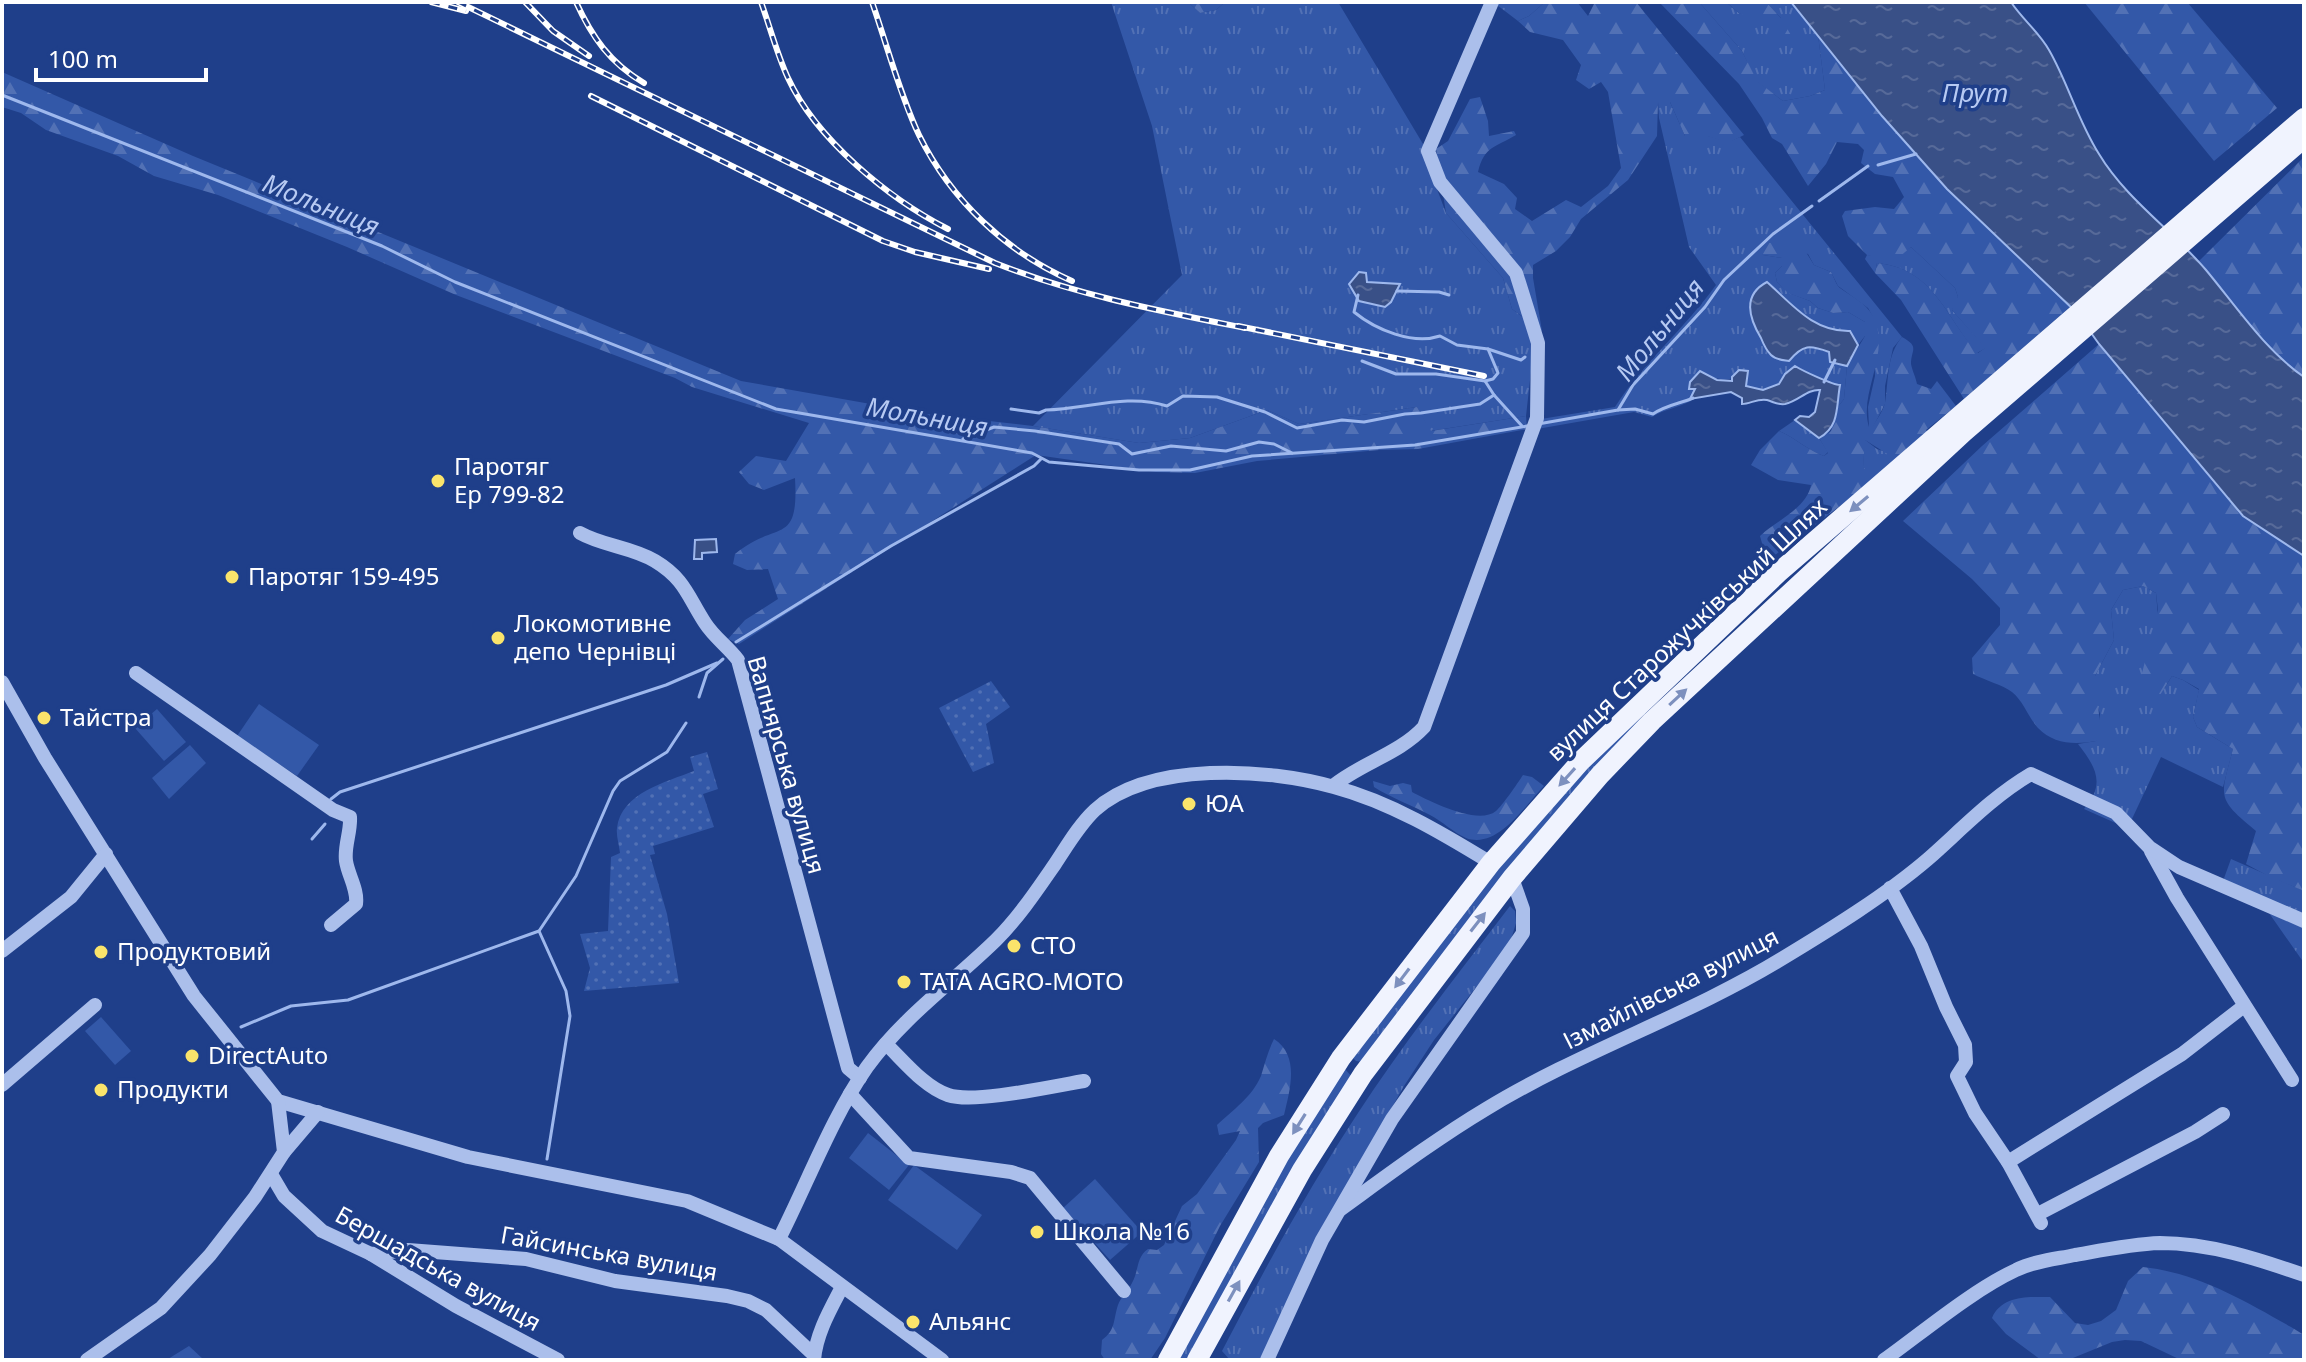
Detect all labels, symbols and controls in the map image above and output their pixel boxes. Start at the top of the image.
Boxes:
scale bar [36,32,206,82]
text: 100 m [48,42,118,75]
water label: Прут [1942,74,2008,110]
water label: Мольниця [258,164,385,244]
water label: Мольниця [1607,270,1712,388]
water label: Мольниця [864,388,991,444]
place label: Паротяг Ер 799-82 [454,449,565,510]
marker: Паротяг Ер 799-82 [429,472,447,490]
street label: вулиця Старожучківський Шлях [1539,489,1834,768]
one-way arrow [1850,495,1870,512]
place label: Паротяг 159-495 [248,559,439,592]
marker: Паротяг 159-495 [223,568,241,586]
place label: Локомотивне депо Чернівці [514,606,676,667]
marker: Локомотивне депо Чернівці [489,629,507,647]
street label: Вапнярська вулиця [741,652,834,877]
one-way arrow [1668,688,1687,706]
place label: Тайстра [60,700,152,733]
marker: Тайстра [35,709,53,727]
one-way arrow [1559,766,1576,786]
place label: ЮА [1205,786,1244,819]
marker: ЮА [1180,795,1198,813]
one-way arrow [1469,912,1485,933]
street label: Ізмайлівська вулиця [1557,919,1784,1056]
place label: СТО [1030,928,1077,961]
place label: Продуктовий [117,934,271,967]
marker: СТО [1005,937,1023,955]
marker: Продуктовий [92,943,110,961]
place label: TATA AGRO-MOTO [920,964,1124,997]
one-way arrow [1394,967,1410,988]
marker: TATA AGRO-MOTO [895,973,913,991]
place label: DirectAuto [208,1038,328,1071]
marker: DirectAuto [183,1047,201,1065]
place label: Продукти [117,1072,229,1105]
marker: Продукти [92,1081,110,1099]
one-way arrow [1292,1113,1306,1135]
street label: Бершадська вулиця [330,1197,548,1338]
place label: Школа №16 [1053,1214,1190,1247]
street label: Гайсинська вулиця [498,1217,720,1288]
marker: Школа №16 [1028,1223,1046,1241]
one-way arrow [1227,1280,1241,1302]
place label: Альянс [929,1304,1011,1337]
marker: Альянс [904,1313,922,1331]

